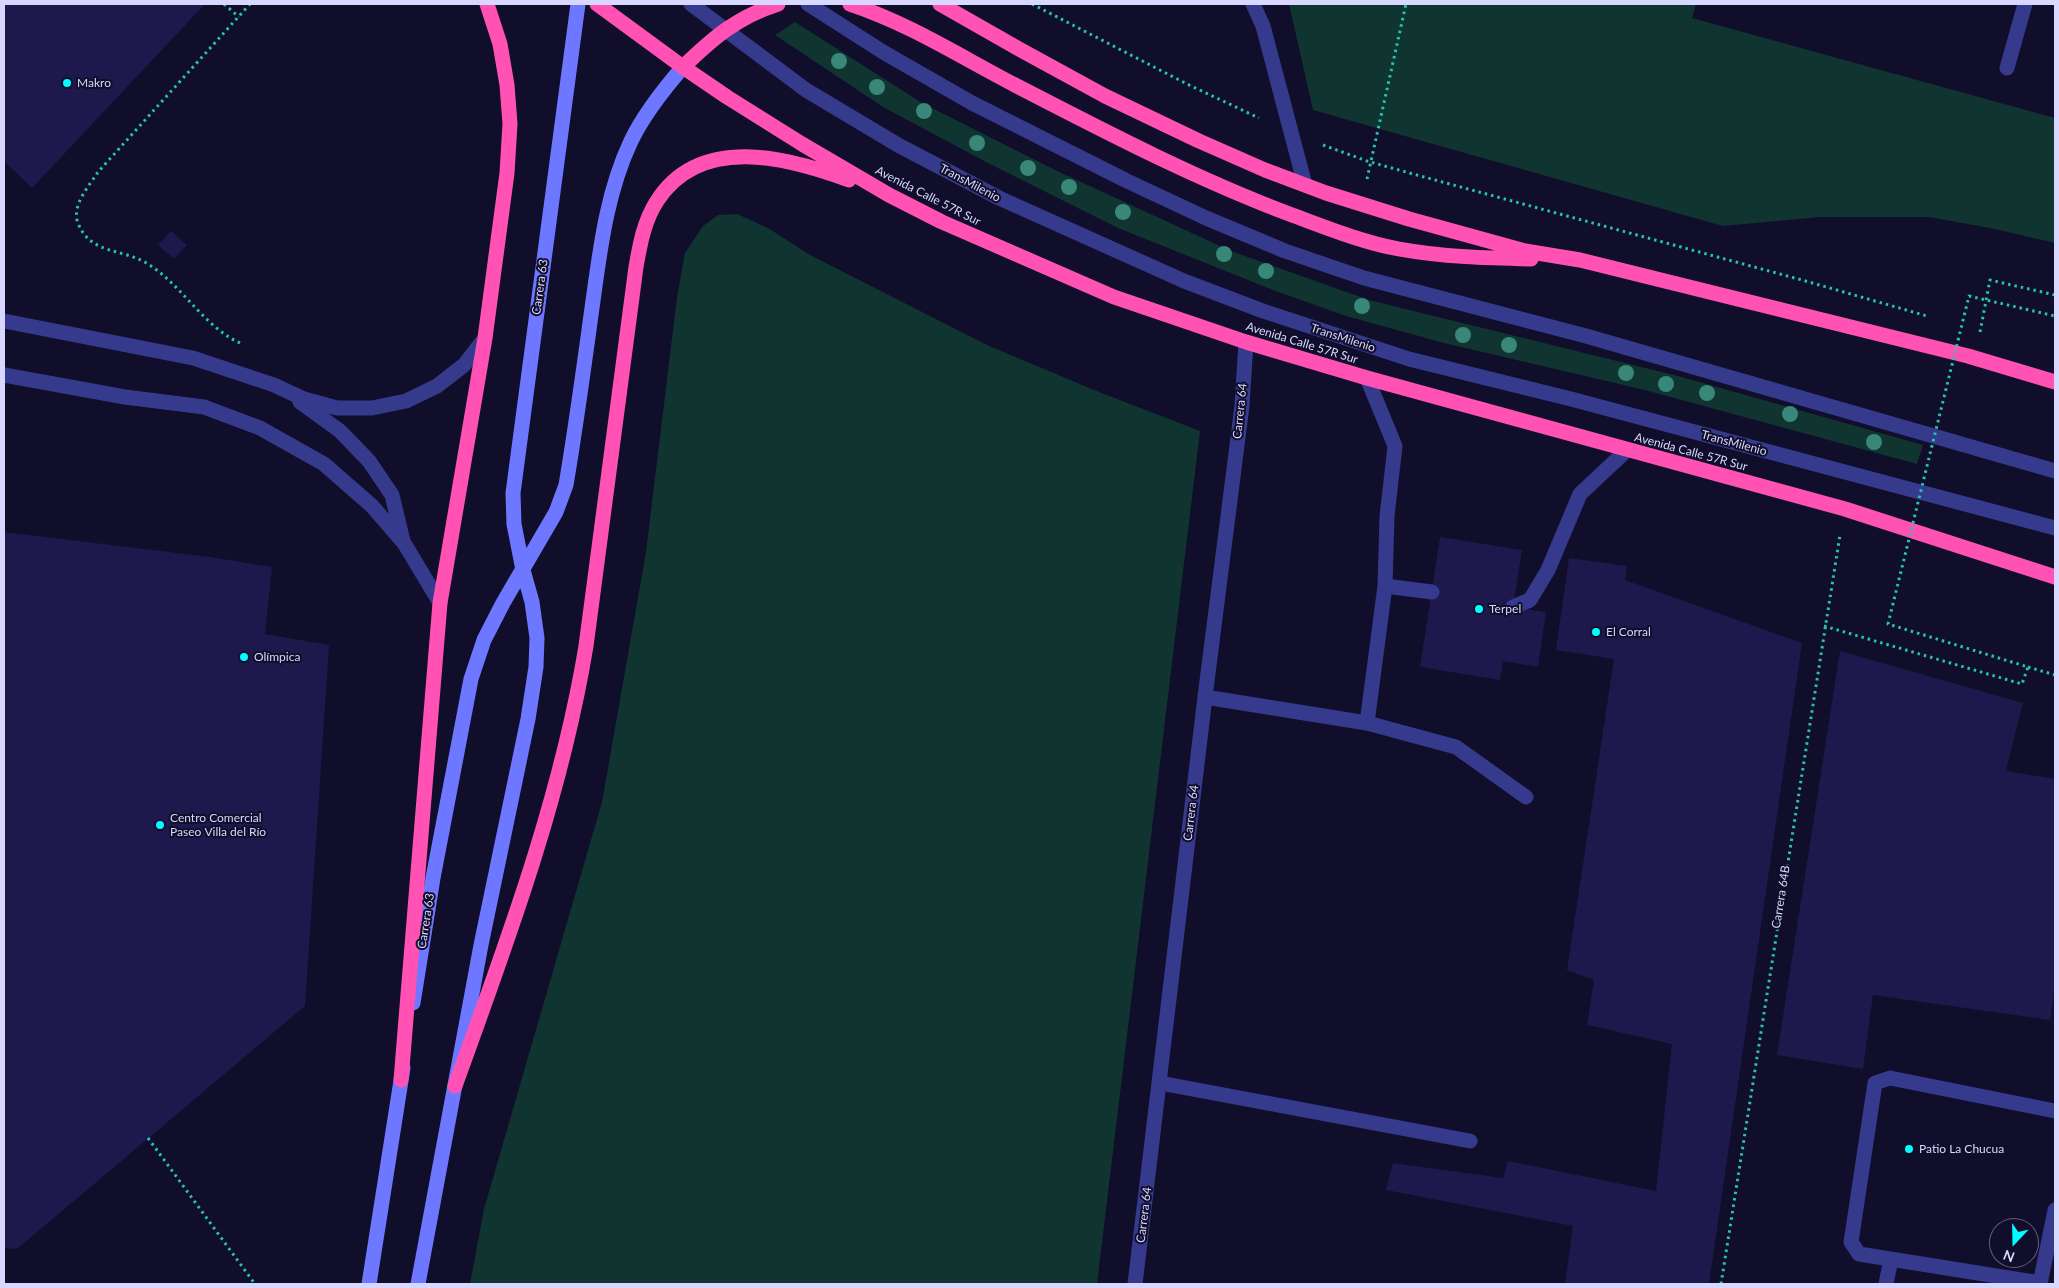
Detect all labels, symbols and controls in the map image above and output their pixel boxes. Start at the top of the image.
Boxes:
place label: Makro [77,76,111,90]
marker: Makro [61,77,73,89]
street label: TransMilenio [937,161,1003,205]
street label: Avenida Calle 57R Sur [873,163,983,229]
street label: Carrera 63 [529,258,551,316]
street label: Avenida Calle 57R Sur [1244,319,1360,367]
street label: TransMilenio [1309,321,1377,355]
street label: Carrera 64 [1230,382,1250,440]
street label: TransMilenio [1700,427,1768,459]
street label: Avenida Calle 57R Sur [1633,430,1749,474]
place label: Terpel [1489,602,1521,616]
marker: Terpel [1473,603,1485,615]
place label: El Corral [1606,625,1651,639]
marker: El Corral [1590,626,1602,638]
place label: Olímpica [254,650,300,664]
marker: Olímpica [238,651,250,663]
street label: Carrera 64 [1180,784,1202,842]
place label: Centro Comercial Paseo Villa del Río [170,811,266,839]
marker: Centro Comercial Paseo Villa del Río [154,819,166,831]
street label: Carrera 64B [1769,864,1793,930]
street label: Carrera 63 [415,892,437,950]
place label: Patio La Chucua [1919,1142,2004,1156]
marker: Patio La Chucua [1903,1143,1915,1155]
street label: Carrera 64 [1133,1186,1155,1244]
north arrow [1989,1218,2039,1268]
text: N [2001,1247,2017,1266]

